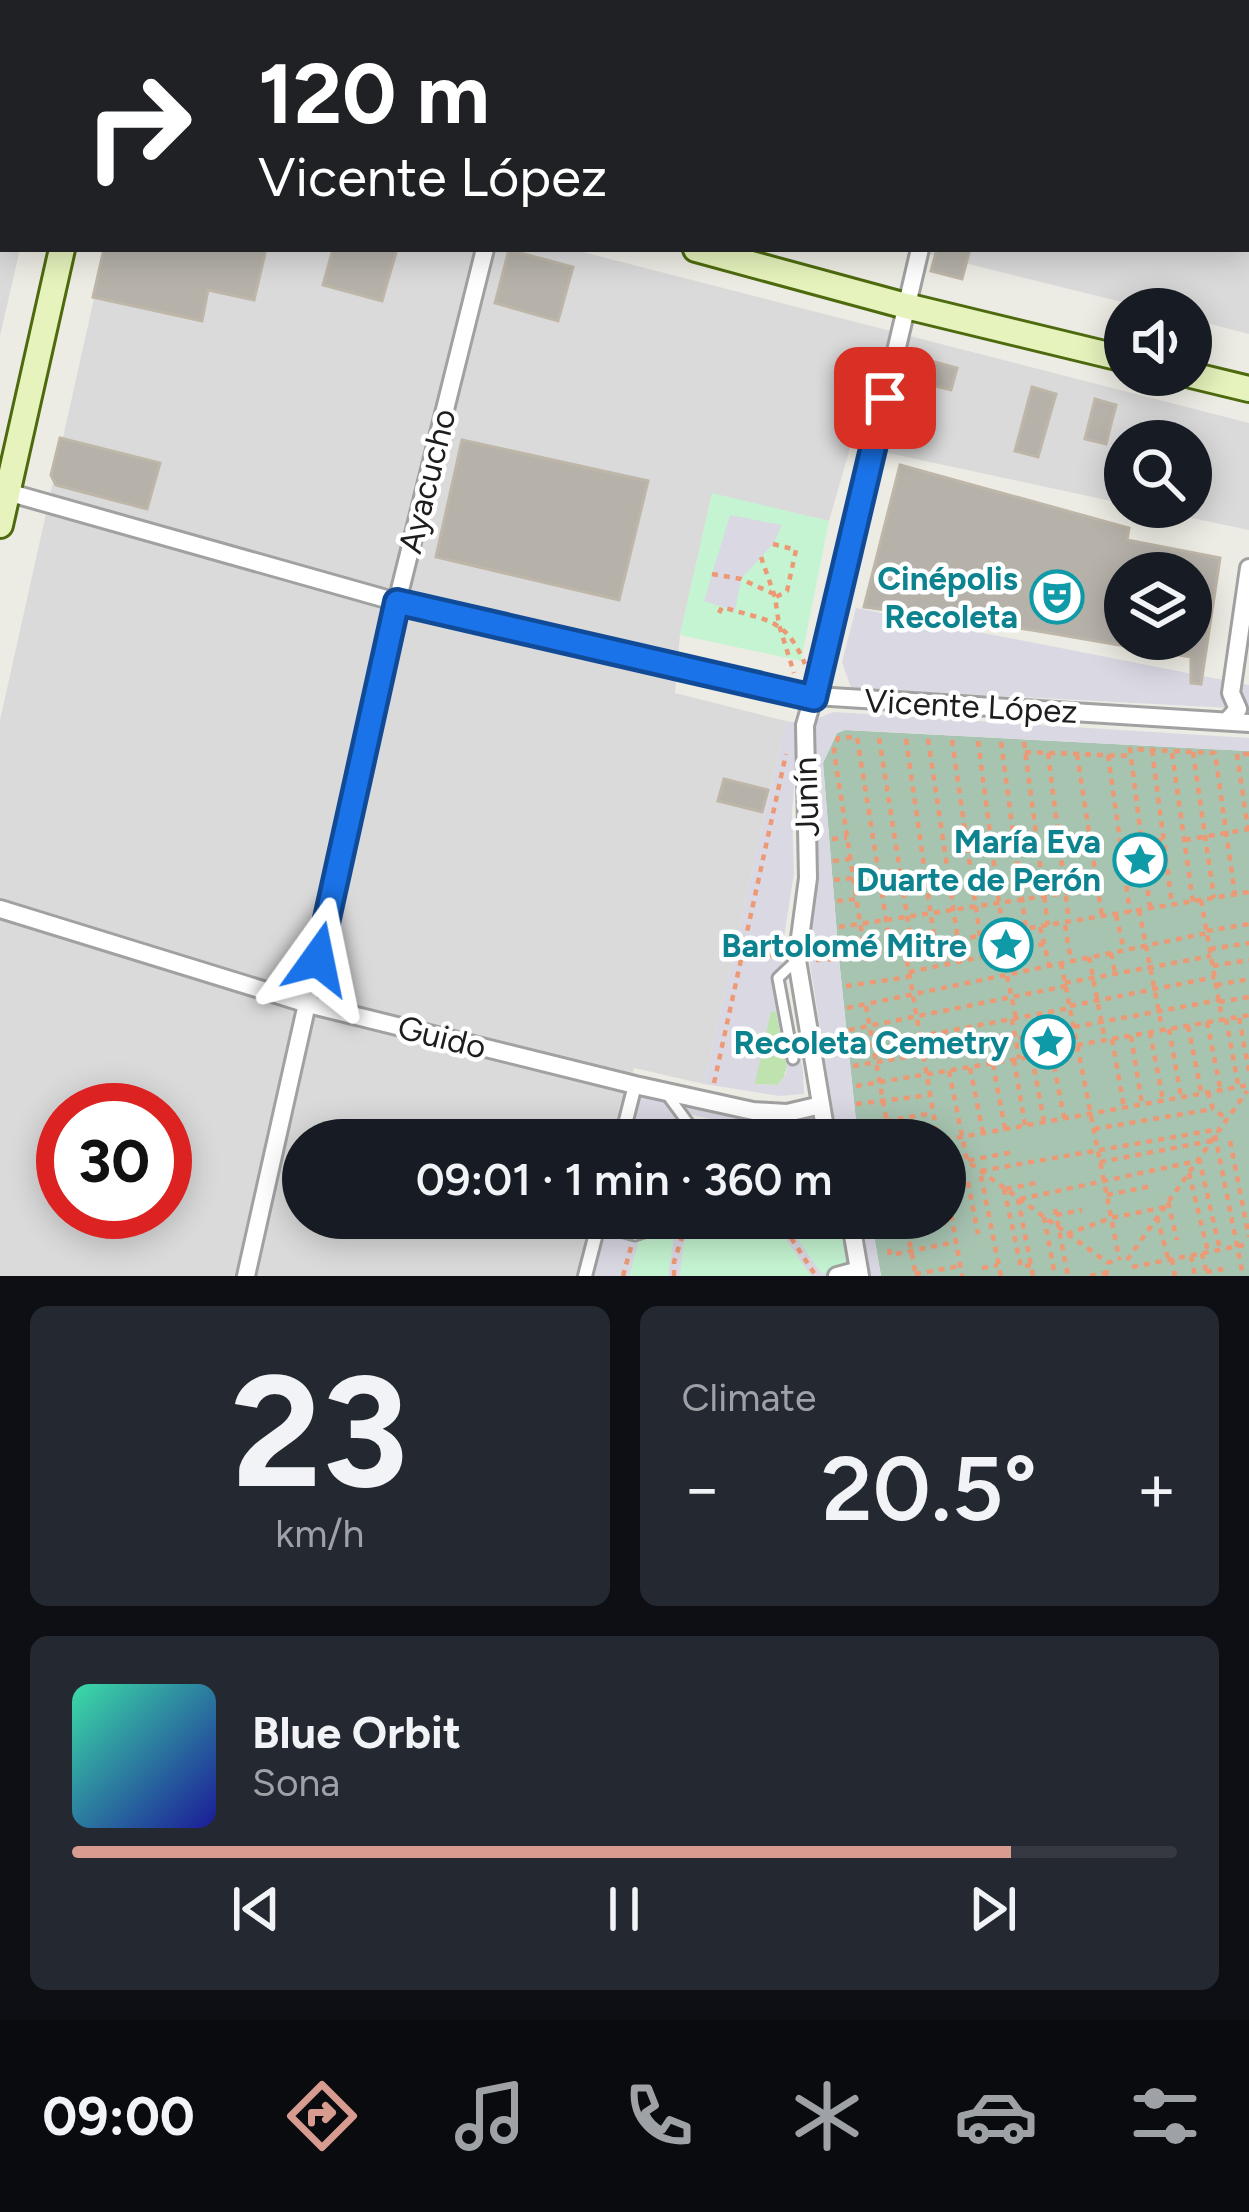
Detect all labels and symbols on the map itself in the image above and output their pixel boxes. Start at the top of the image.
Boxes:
pin [834,347,936,449]
street label: Ayacucho [390,405,464,557]
place label: Cinépolis Recoleta [877,559,1018,636]
theatre icon: Cinépolis Recoleta [1029,569,1085,625]
street label: Vicente López [863,681,1079,731]
street label: Junín [785,756,827,838]
place label: María Eva Duarte de Perón [856,822,1101,899]
place icon: María Eva Duarte de Perón [1112,832,1168,888]
position arrow [255,896,381,1022]
place icon: Bartolomé Mitre [978,917,1034,973]
place label: Bartolomé Mitre [721,926,967,965]
street label: Guido [394,1007,490,1067]
place icon: Recoleta Cemetry [1020,1014,1076,1070]
place label: Recoleta Cemetry [733,1023,1009,1062]
speed limit sign: 30 [36,1083,192,1239]

